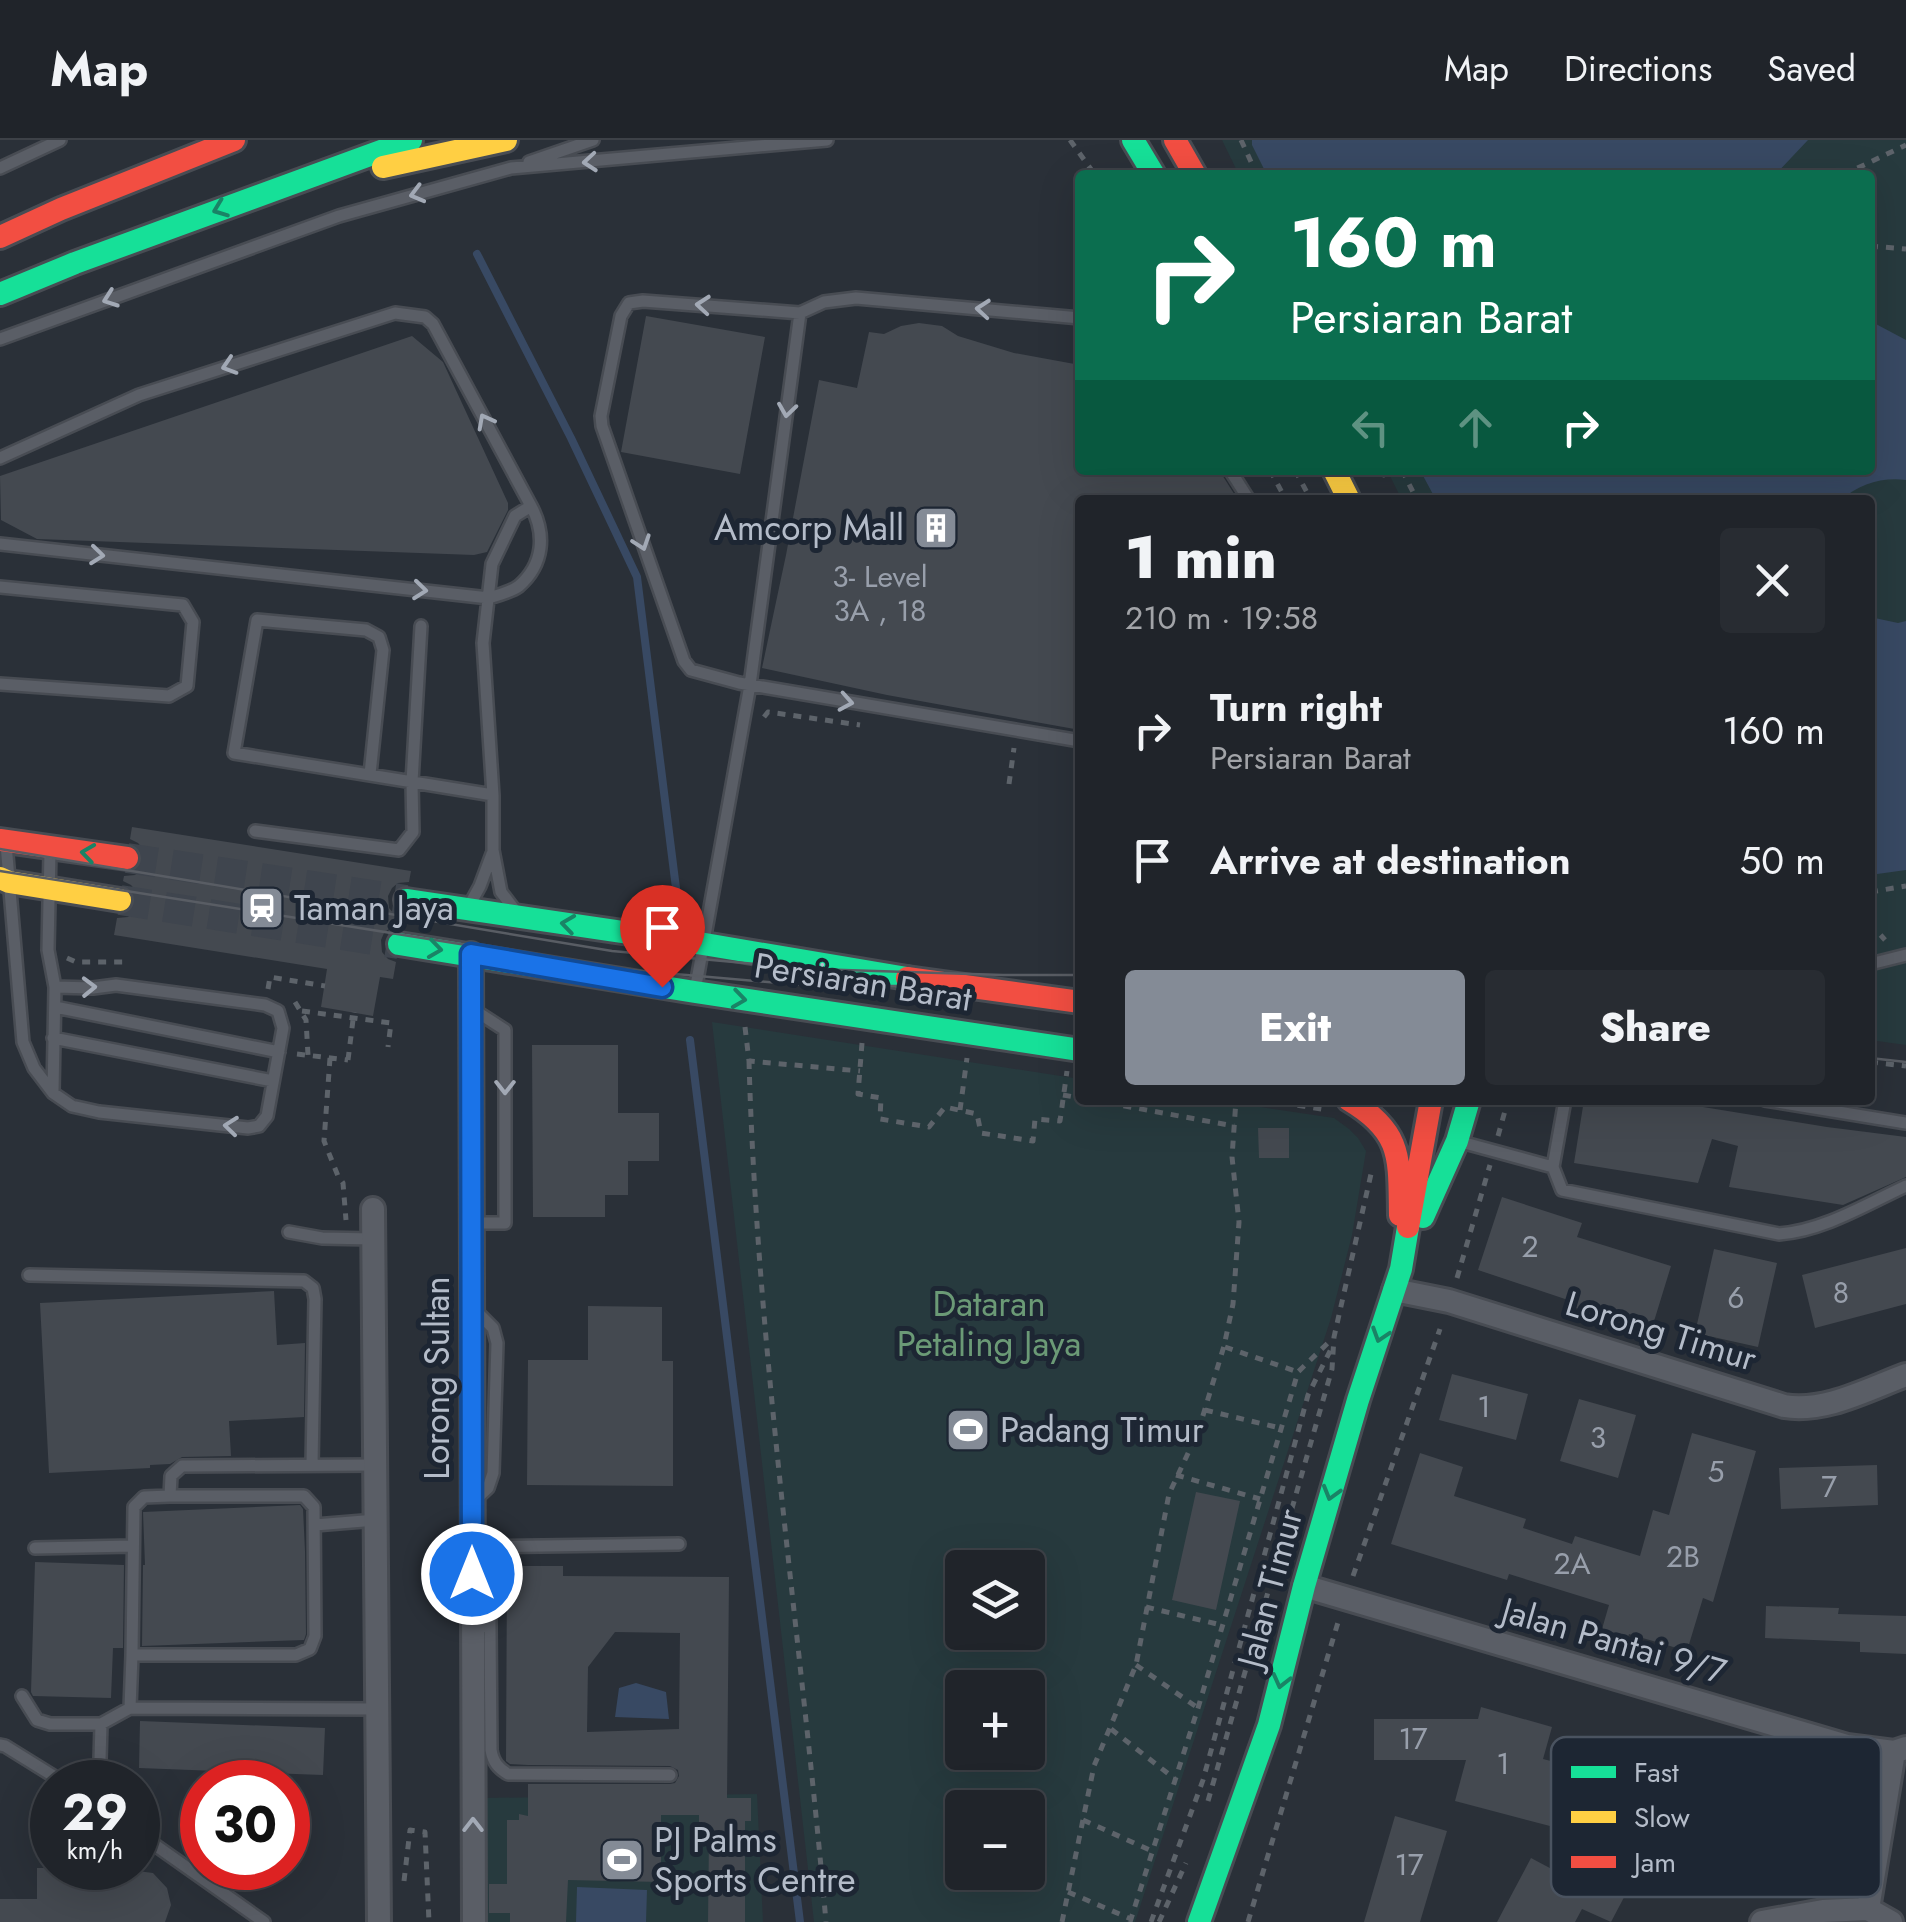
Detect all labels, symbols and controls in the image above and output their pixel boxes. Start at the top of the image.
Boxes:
text: Map [50,35,148,104]
text: Map [1444,44,1509,94]
text: Directions [1564,44,1712,94]
text: Saved [1767,44,1856,94]
one-way arrow [582,150,598,172]
one-way arrow [409,183,426,204]
text: 160 m [1290,192,1497,293]
one-way arrow [213,197,230,218]
icon: right [1125,210,1255,340]
text: Persiaran Barat [1290,285,1572,350]
one-way arrow [102,287,119,308]
one-way arrow [694,295,710,317]
one-way arrow [974,299,990,320]
one-way arrow [221,354,238,375]
icon: left [1343,400,1398,455]
icon: ahead [1448,400,1503,455]
icon: right [1553,400,1608,455]
one-way arrow [777,402,798,418]
one-way arrow [477,413,497,431]
place label: Amcorp Mall [714,503,904,553]
building icon: Amcorp Mall [913,505,959,551]
text: 1 min [1125,514,1277,601]
button: close [1720,528,1825,633]
one-way arrow [631,534,651,551]
one-way arrow [89,544,105,565]
house number: 3- Level 3A , 18 [832,555,928,632]
one-way arrow [412,579,428,600]
text: 210 m · 19:58 [1125,595,1318,641]
text: Turn right [1210,680,1382,735]
one-way arrow [838,691,854,712]
icon: right [1125,703,1180,758]
text: 160 m [1722,703,1825,758]
text: Persiaran Barat [1210,735,1411,781]
icon: arrive [1125,833,1180,888]
text: Arrive at destination [1210,833,1571,888]
text: 50 m [1740,833,1825,888]
one-way arrow [80,843,97,864]
place label: Taman Jaya [294,883,454,933]
station icon: Taman Jaya [239,885,285,931]
pin [620,885,705,988]
icon: arrive [635,900,690,955]
one-way arrow [560,915,577,936]
one-way arrow [426,937,443,958]
street label: Persiaran Barat [751,940,976,1024]
button: Exit [1125,970,1465,1085]
button: Share [1485,970,1825,1085]
one-way arrow [82,976,97,998]
one-way arrow [731,987,748,1008]
one-way arrow [494,1080,516,1095]
one-way arrow [222,1116,238,1137]
house number: 2 [1521,1225,1539,1268]
house number: 8 [1833,1271,1849,1314]
street label: Lorong Sultan [412,1276,462,1480]
house number: 6 [1727,1276,1745,1319]
street label: Lorong Timur [1559,1278,1763,1384]
park label: Dataran Petaling Jaya [897,1279,1081,1369]
one-way arrow [1371,1325,1391,1342]
house number: 1 [1477,1385,1491,1428]
place label: Padang Timur [1000,1405,1204,1455]
sports icon: Padang Timur [945,1407,991,1453]
house number: 3 [1590,1416,1606,1459]
house number: 5 [1708,1450,1724,1493]
house number: 7 [1821,1465,1837,1508]
one-way arrow [1322,1484,1343,1501]
street label: Jalan Timur [1224,1503,1315,1677]
position arrow [420,1522,524,1626]
house number: 2B [1666,1535,1700,1578]
house number: 2A [1554,1542,1591,1585]
map controls [945,1550,1045,1890]
button: layers [945,1550,1045,1650]
street label: Jalan Pantai 9/7 [1492,1584,1733,1697]
button: + [945,1670,1045,1770]
one-way arrow [1271,1672,1292,1689]
house number: 17 [1398,1717,1428,1760]
legend [1551,1737,1881,1897]
house number: 1 [1496,1742,1510,1785]
text: Fast [1634,1752,1679,1793]
speed limit sign: 30 [180,1760,310,1890]
text: 29 [62,1776,128,1849]
button: − [945,1790,1045,1890]
text: Slow [1634,1797,1690,1838]
place label: PJ Palms Sports Centre [654,1815,856,1905]
one-way arrow [463,1816,484,1832]
text: km/h [67,1832,123,1868]
sports icon: PJ Palms Sports Centre [599,1837,645,1883]
text: Jam [1630,1842,1676,1883]
house number: 17 [1394,1843,1424,1886]

